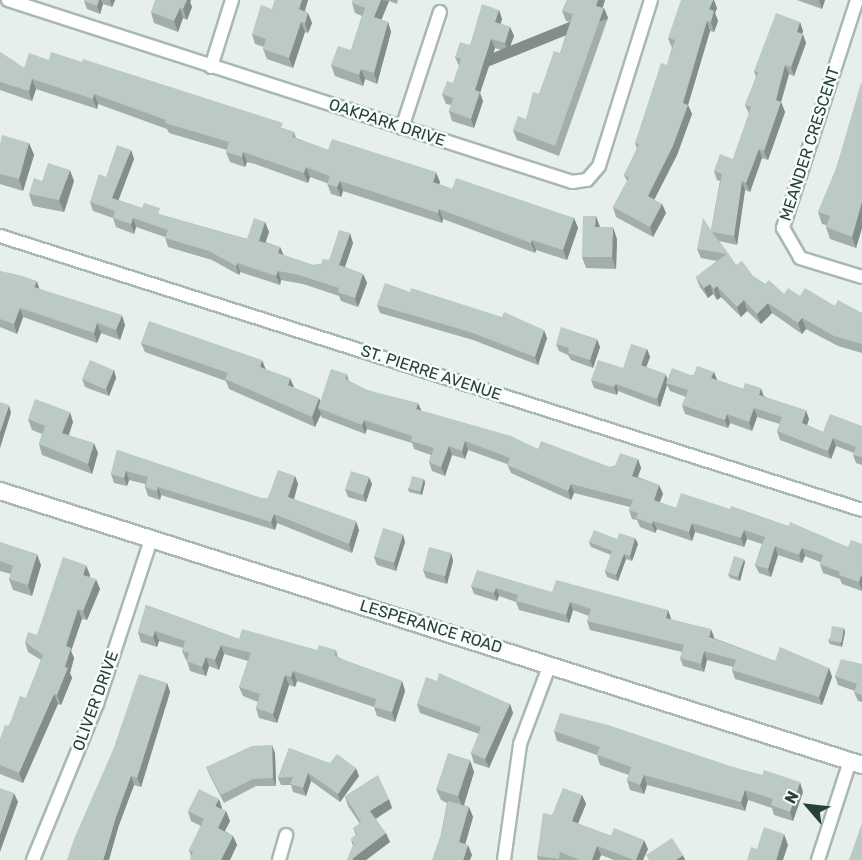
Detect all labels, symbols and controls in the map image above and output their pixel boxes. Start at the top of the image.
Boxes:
street label: MEANDER CRESCENT [776,65,844,223]
street label: OAKPARK DRIVE [326,95,448,151]
street label: ST. PIERRE AVENUE [358,341,504,405]
street label: LESPERANCE ROAD [357,596,505,658]
street label: OLIVER DRIVE [69,648,123,754]
north arrow [778,776,838,836]
text: N [781,788,803,807]

